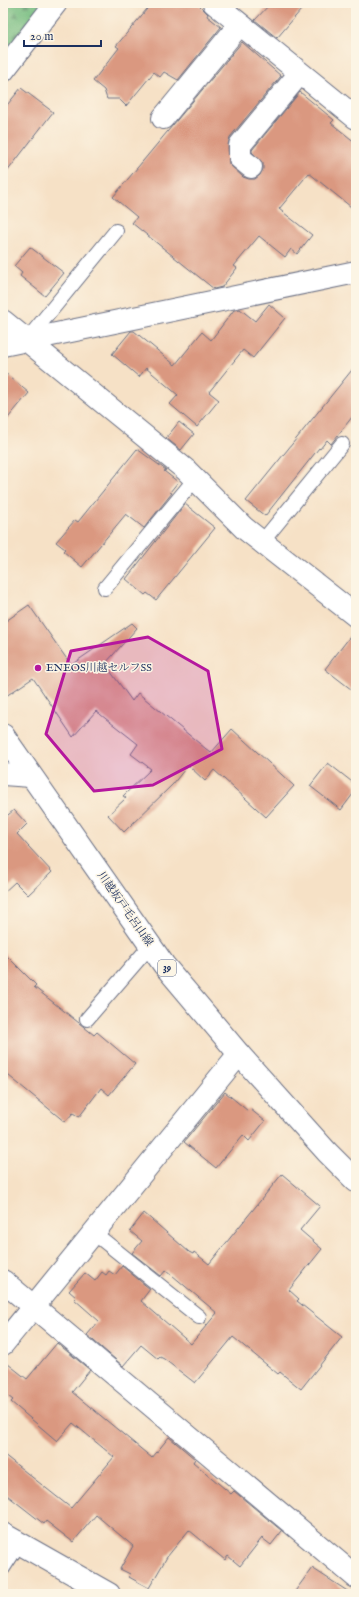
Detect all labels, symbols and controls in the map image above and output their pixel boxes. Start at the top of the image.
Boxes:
scale bar [24,22,101,48]
text: 20 m [30,29,53,44]
place label: ENEOS川越セルフSS [46,661,152,675]
marker: ENEOS川越セルフSS [33,663,43,673]
street label: 川越坂戸毛呂山線 [94,869,156,949]
road number: 39 [158,960,176,976]

